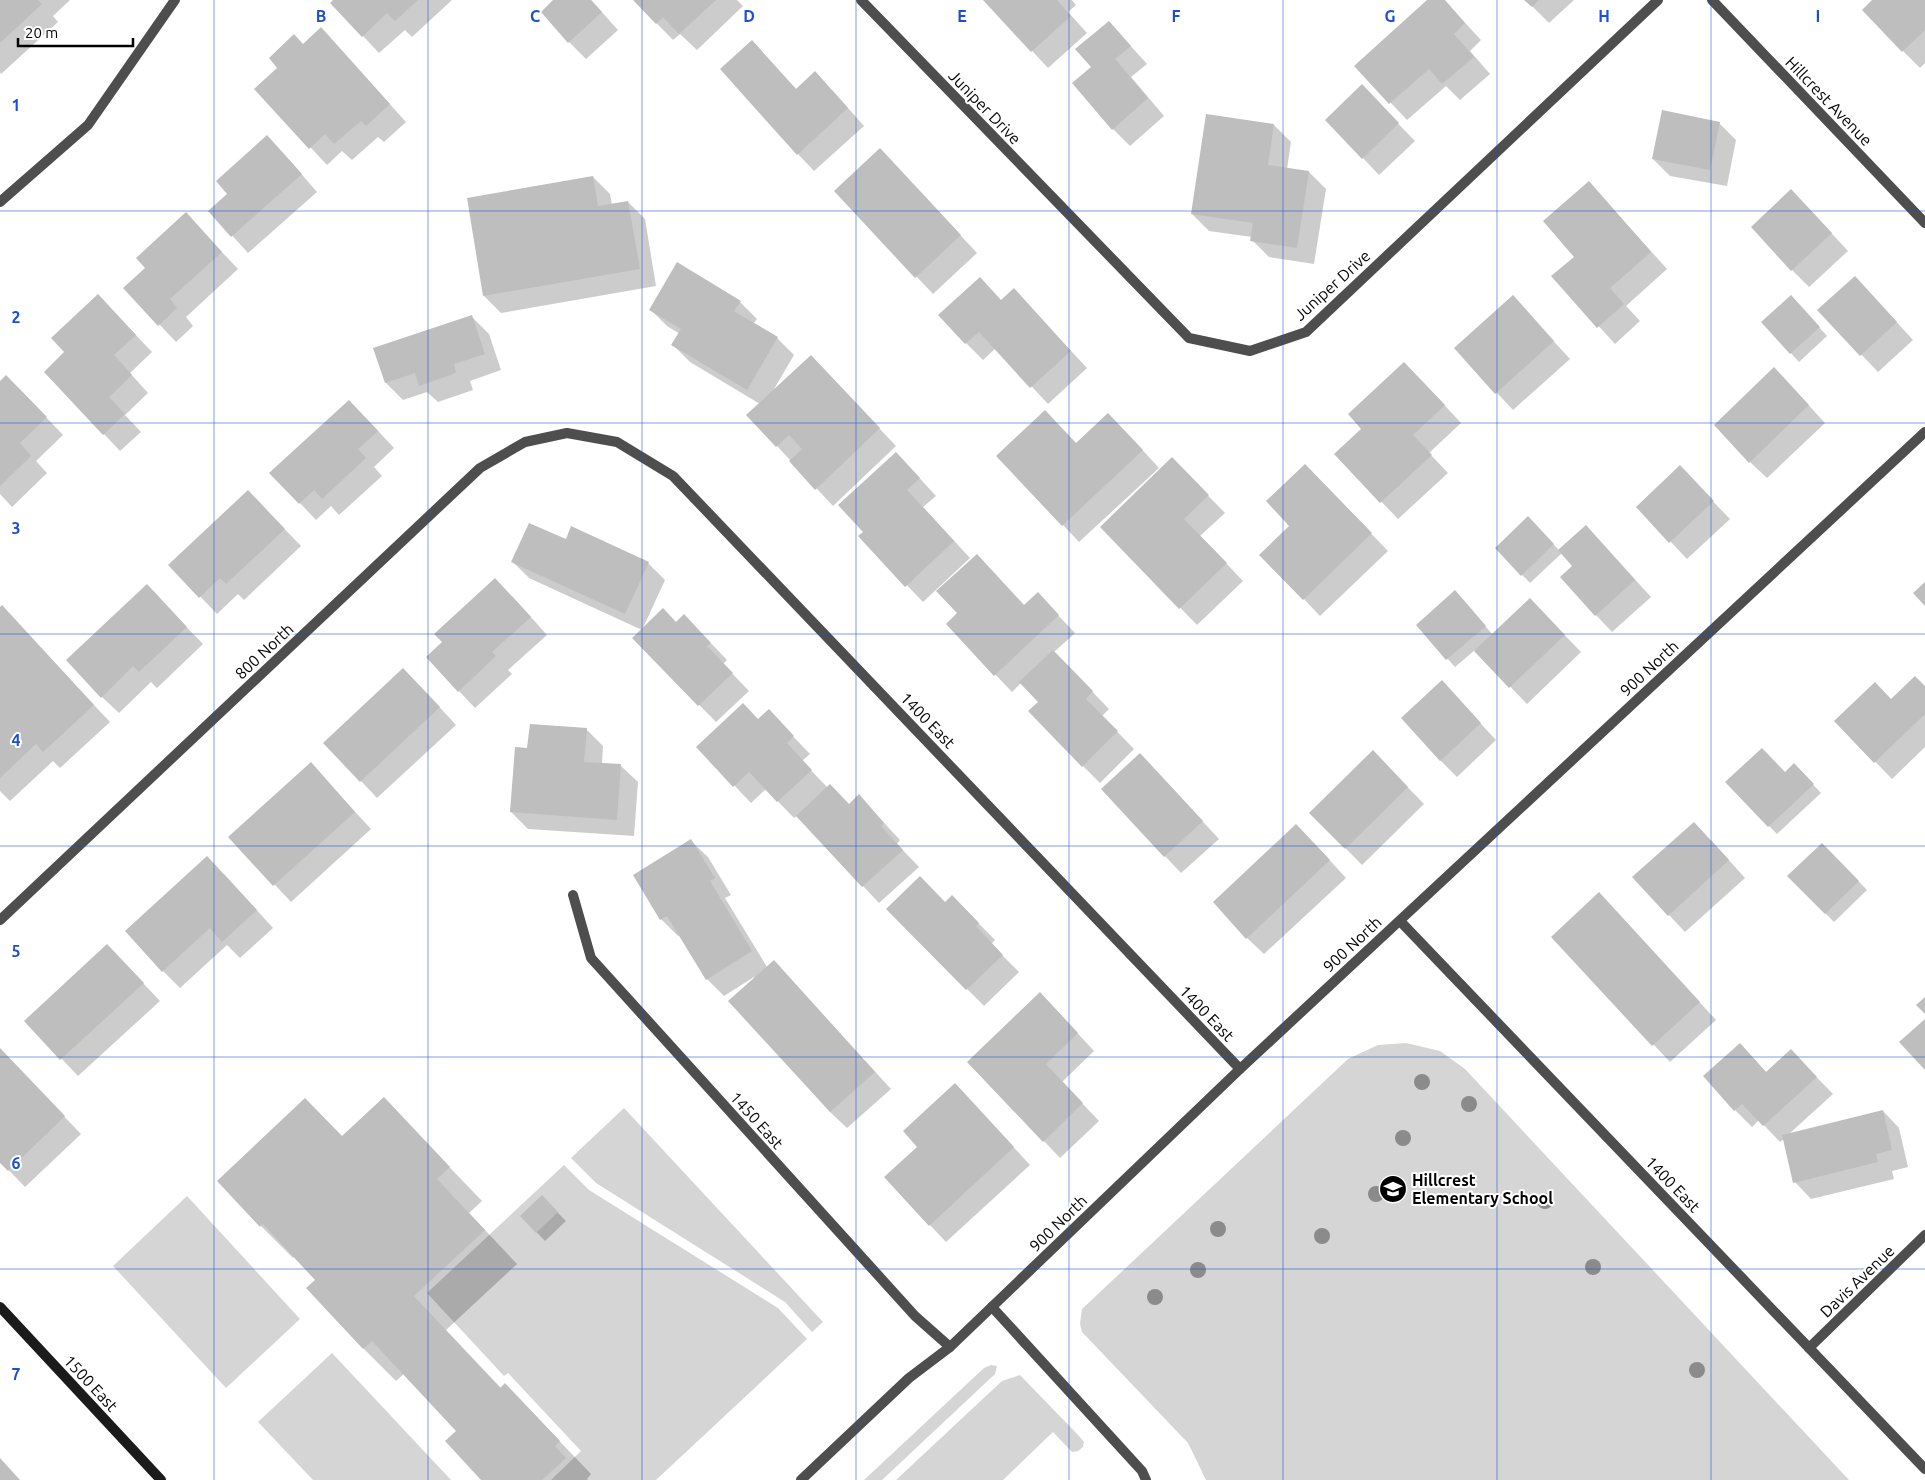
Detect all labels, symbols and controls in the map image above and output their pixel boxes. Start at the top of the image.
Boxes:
text: B [316,7,326,25]
text: C [530,7,540,25]
text: D [743,7,755,25]
text: E [957,7,967,25]
text: F [1172,7,1181,25]
text: G [1384,7,1396,25]
text: H [1598,7,1610,25]
text: I [1816,7,1820,25]
scale bar [18,15,132,47]
text: 20 m [25,24,58,41]
street label: Hillcrest Avenue [1782,53,1876,149]
street label: Juniper Drive [945,66,1025,148]
text: 1 [11,96,21,114]
street label: Juniper Drive [1290,246,1374,324]
text: 2 [11,308,21,326]
text: 3 [11,519,21,537]
street label: 800 North [231,620,297,682]
street label: 900 North [1616,637,1682,699]
street label: 1400 East [897,689,959,752]
text: 4 [11,731,21,749]
street label: 900 North [1319,913,1385,975]
text: 5 [11,942,21,960]
street label: 1400 East [1176,982,1238,1045]
street label: 1450 East [727,1088,788,1153]
street label: 1400 East [1642,1153,1704,1216]
text: 6 [11,1154,21,1172]
place label: Hillcrest Elementary School [1412,1171,1553,1207]
school or university icon: Hillcrest Elementary School [1378,1174,1408,1204]
street label: 900 North [1025,1191,1091,1255]
street label: Davis Avenue [1816,1241,1898,1321]
street label: 1500 East [60,1351,122,1415]
text: 7 [11,1365,21,1383]

